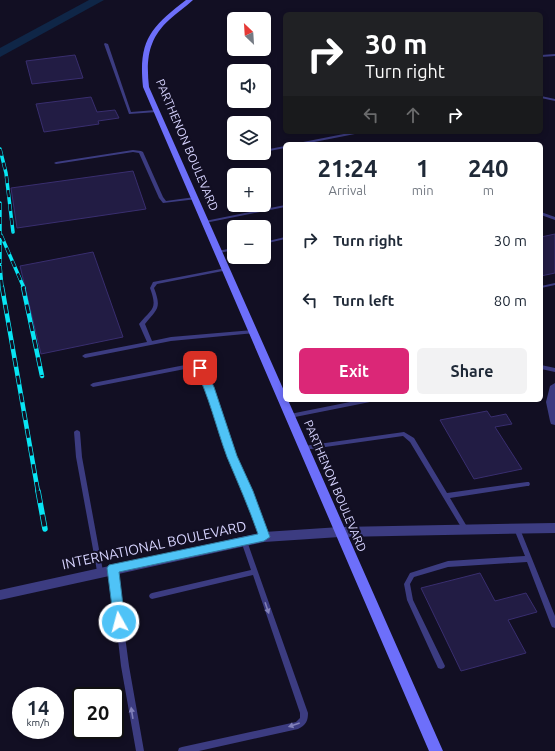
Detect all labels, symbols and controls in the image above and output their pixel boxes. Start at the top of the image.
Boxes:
north arrow [227,12,271,56]
map controls [227,12,271,264]
icon: right [299,28,351,80]
text: 30 m [365,28,427,59]
text: Turn right [365,61,445,81]
button: sound [227,64,271,108]
street label: PARTHENON BOULEVARD [154,77,221,213]
icon: left [360,104,382,126]
icon: ahead [402,104,424,126]
icon: right [444,104,466,126]
button: layers [227,116,271,160]
text: 21:24 [317,155,377,182]
text: 1 [416,155,429,182]
text: 240 [468,155,509,182]
button: + [227,168,271,212]
text: Arrival [328,183,366,197]
text: min [412,183,434,197]
text: m [483,183,494,197]
button: − [227,220,271,264]
icon: right [299,229,321,251]
text: Turn right [333,232,403,249]
text: 30 m [494,232,527,249]
icon: left [299,289,321,311]
text: Turn left [333,292,394,309]
text: 80 m [494,292,527,309]
button: Exit [299,348,409,394]
button: Share [417,348,527,394]
pin [183,351,217,385]
icon: arrive [189,357,211,379]
street label: PARTHENON BOULEVARD [302,418,369,554]
street label: INTERNATIONAL BOULEVARD [60,518,248,572]
position arrow [98,601,140,643]
one-way arrow [264,603,270,615]
speed limit sign: 20 [72,687,124,739]
text: 14 [27,696,49,719]
one-way arrow [129,707,135,719]
text: km/h [26,717,50,728]
one-way arrow [287,722,299,728]

